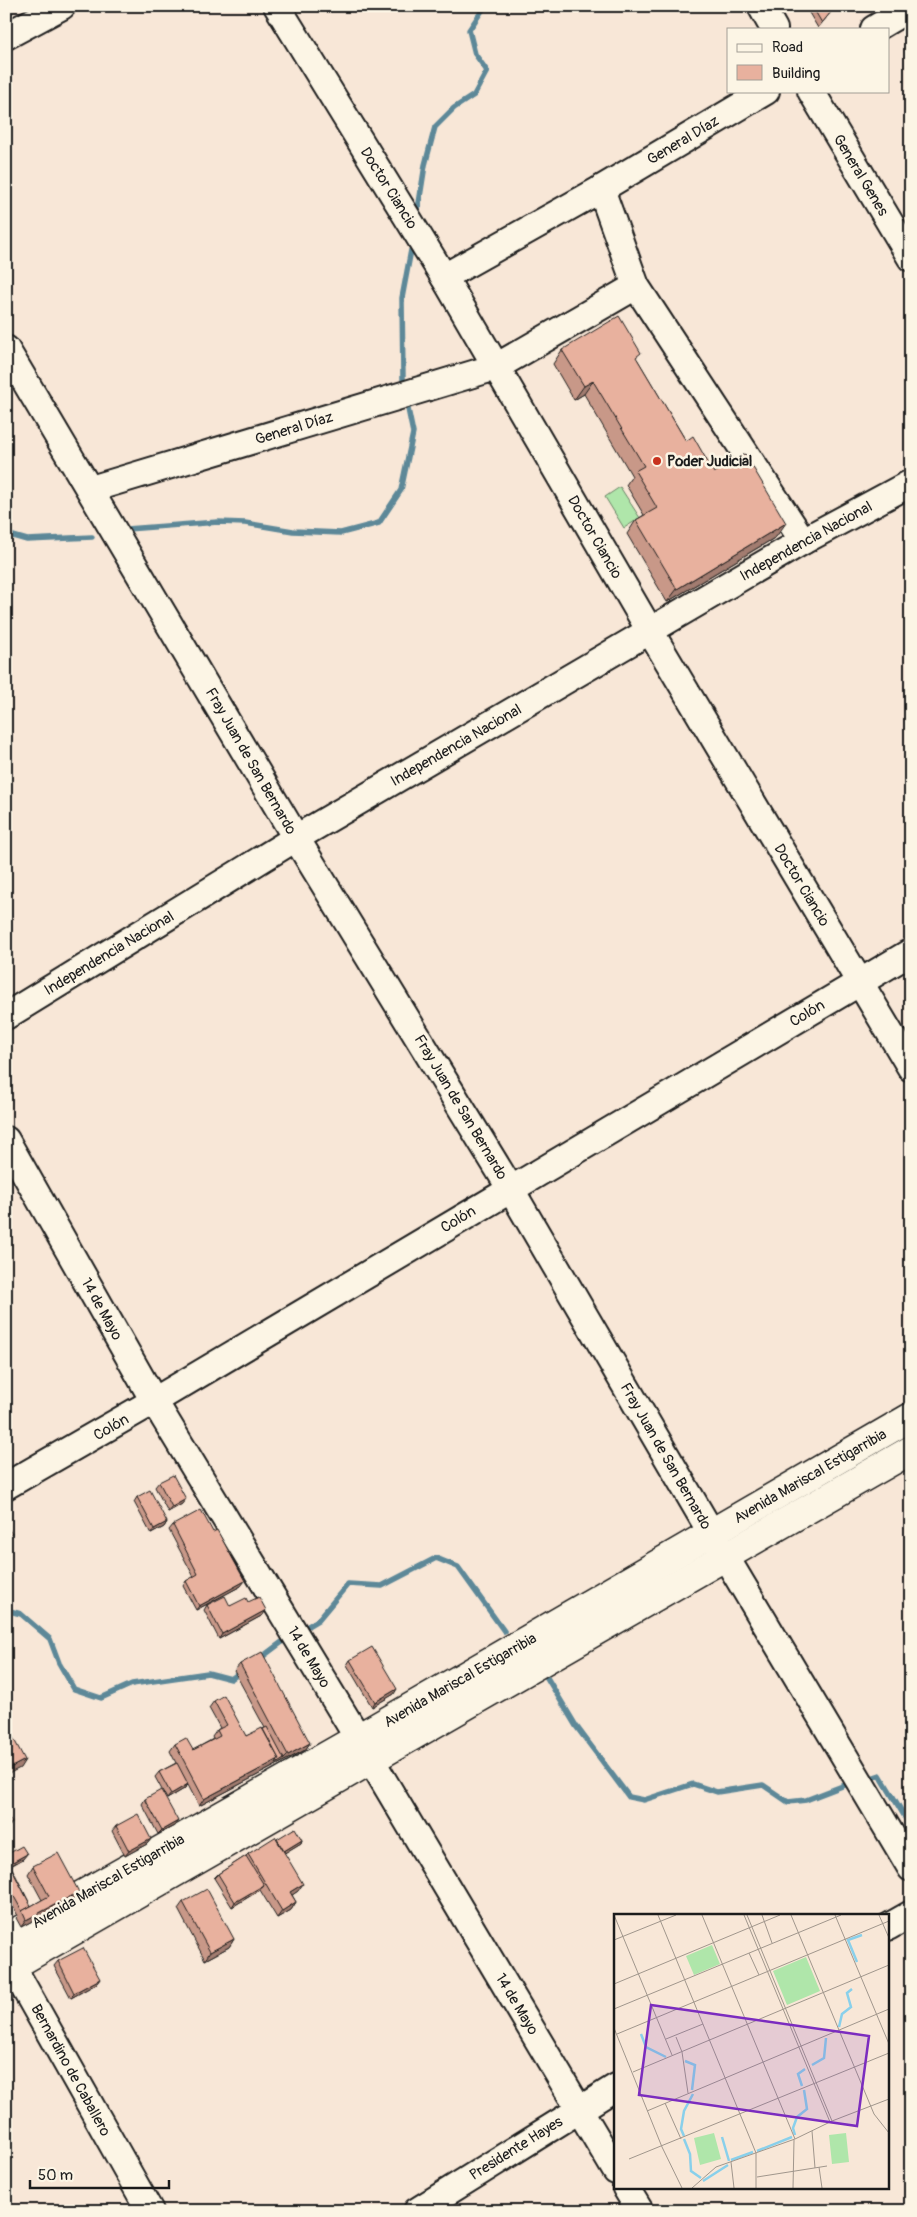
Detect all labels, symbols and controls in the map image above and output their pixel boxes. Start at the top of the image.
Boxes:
legend [727,28,890,92]
text: Road [772,38,803,57]
text: Building [772,64,820,83]
street label: General Díaz [644,111,723,169]
street label: General Genes [829,131,892,220]
street label: Doctor Ciancio [356,144,421,233]
street label: General Díaz [253,408,336,449]
place label: Poder Judicial [667,452,752,471]
marker: Poder Judicial [651,455,663,467]
street label: Doctor Ciancio [563,492,626,582]
street label: Independencia Nacional [737,497,876,586]
street label: Fray Juan de San Bernardo [201,685,300,838]
street label: Independencia Nacional [387,700,525,791]
street label: Doctor Ciancio [769,840,834,930]
street label: Independencia Nacional [41,907,178,1000]
street label: Colón [786,996,828,1031]
street label: Fray Juan de San Bernardo [410,1031,511,1183]
street label: Colón [437,1202,479,1237]
street label: 14 de Mayo [77,1275,126,1344]
street label: Fray Juan de San Bernardo [616,1380,715,1533]
street label: Colón [90,1410,132,1445]
street label: Avenida Mariscal Estigarribia [730,1425,890,1528]
street label: 14 de Mayo [283,1623,334,1691]
street label: Avenida Mariscal Estigarribia [380,1629,540,1732]
street label: Avenida Mariscal Estigarribia [28,1830,188,1933]
inset map [614,1914,890,2190]
street label: 14 de Mayo [491,1970,542,2038]
street label: Bernardino de Caballero [26,2001,115,2140]
street label: Presidente Hayes [466,2112,567,2185]
scale bar [30,2157,169,2189]
text: 50 m [38,2166,73,2185]

